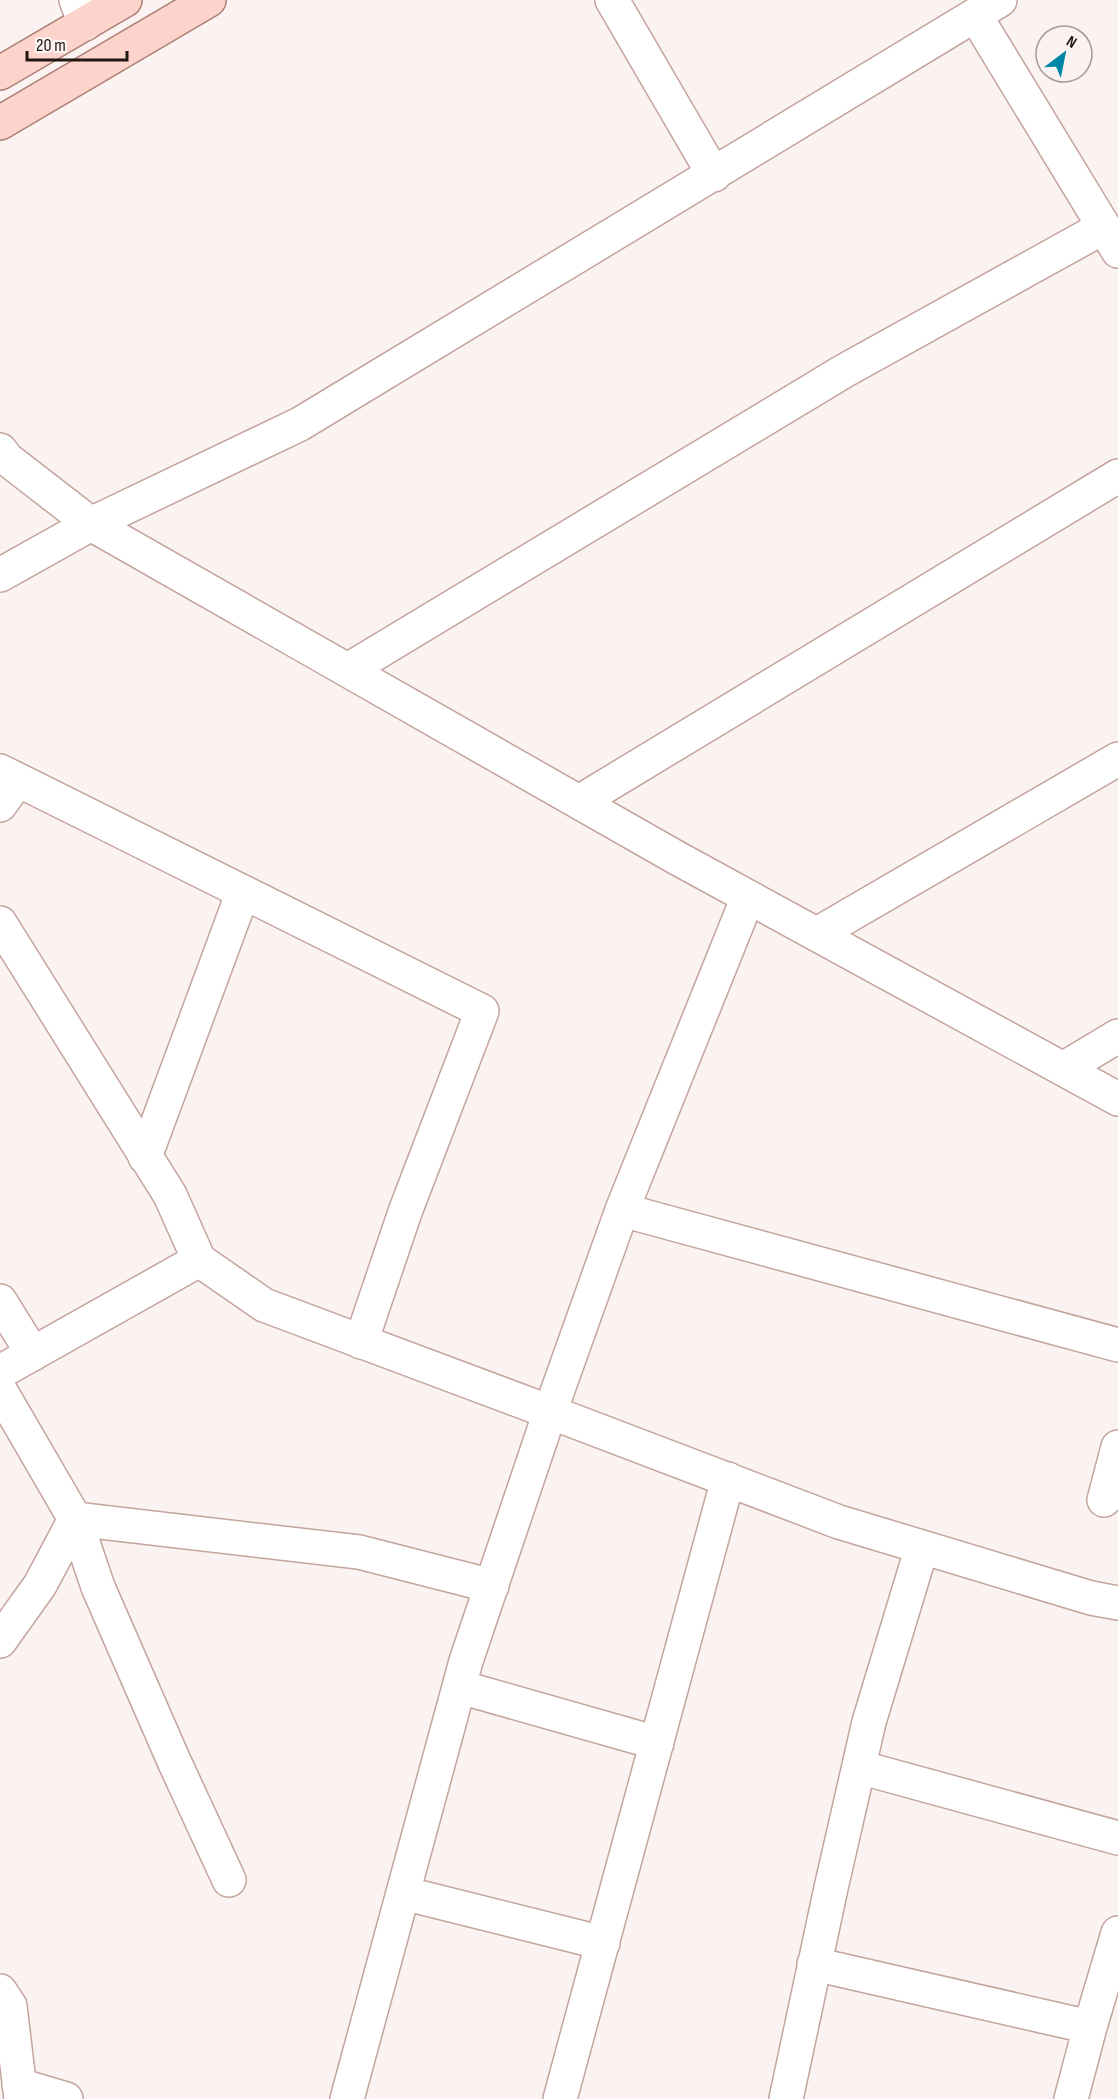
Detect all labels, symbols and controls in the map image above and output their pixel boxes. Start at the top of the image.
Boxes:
scale bar [27,24,128,62]
north arrow [1034,24,1094,84]
text: N [1062,32,1080,53]
text: 20 m [36,35,66,56]

